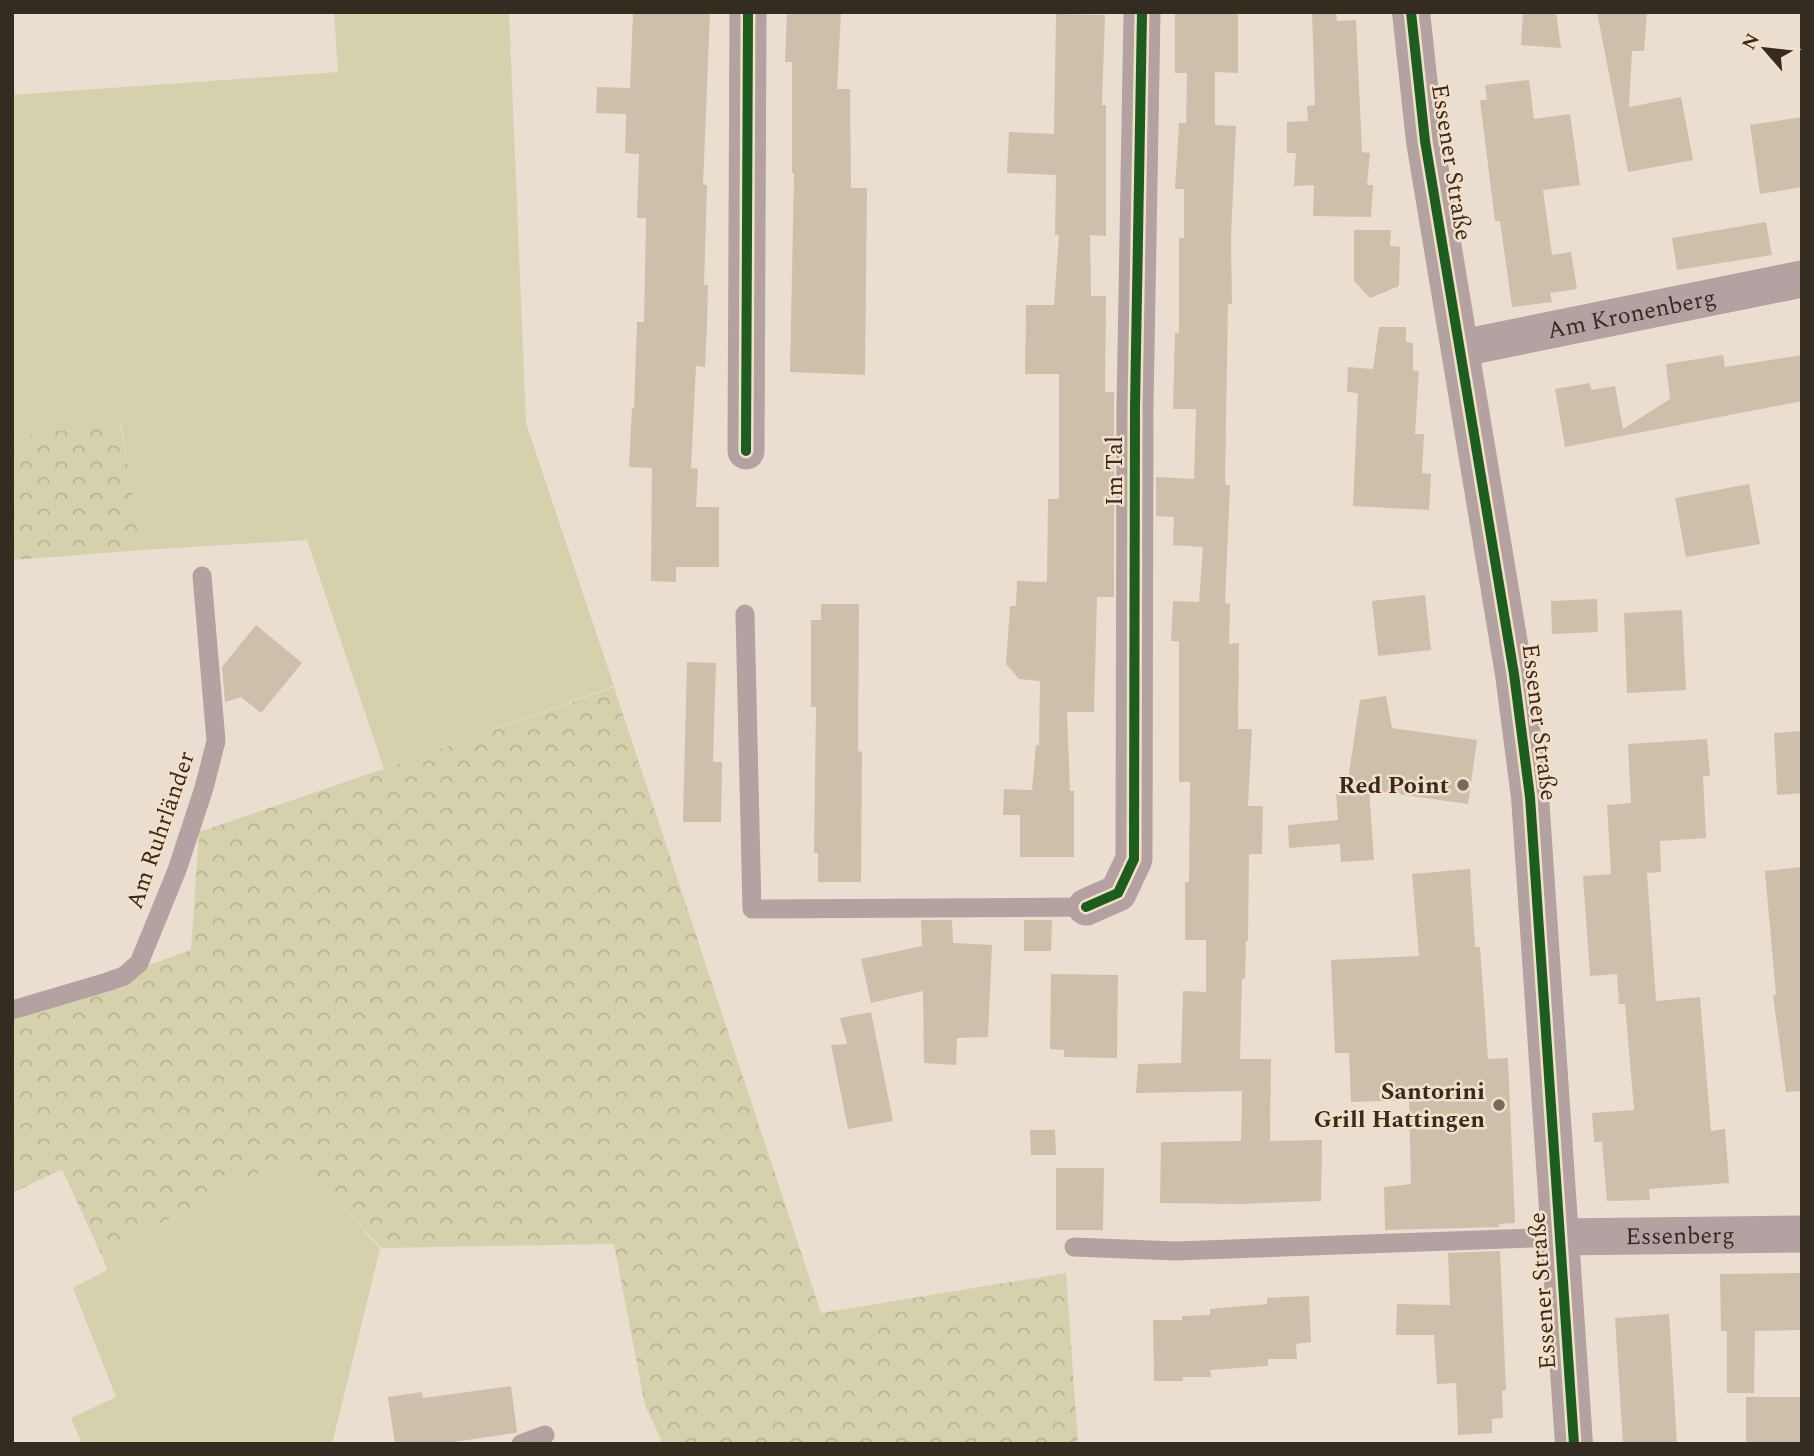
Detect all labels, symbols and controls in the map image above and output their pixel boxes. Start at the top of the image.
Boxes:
north arrow [1730,14,1800,84]
text: N [1735,28,1768,55]
street label: Essener Straße [1421,81,1481,243]
street label: Am Kronenberg [1544,280,1719,349]
street label: Im Tal [1097,436,1133,506]
street label: Essener Straße [1512,641,1567,803]
street label: Am Ruhrländer [117,747,205,914]
place label: Red Point [1338,768,1449,804]
marker: Red Point [1455,777,1471,793]
place label: Santorini Grill Hattingen [1314,1074,1485,1138]
marker: Santorini Grill Hattingen [1491,1097,1507,1113]
street label: Essener Straße [1520,1211,1566,1371]
street label: Essenberg [1625,1218,1735,1255]

